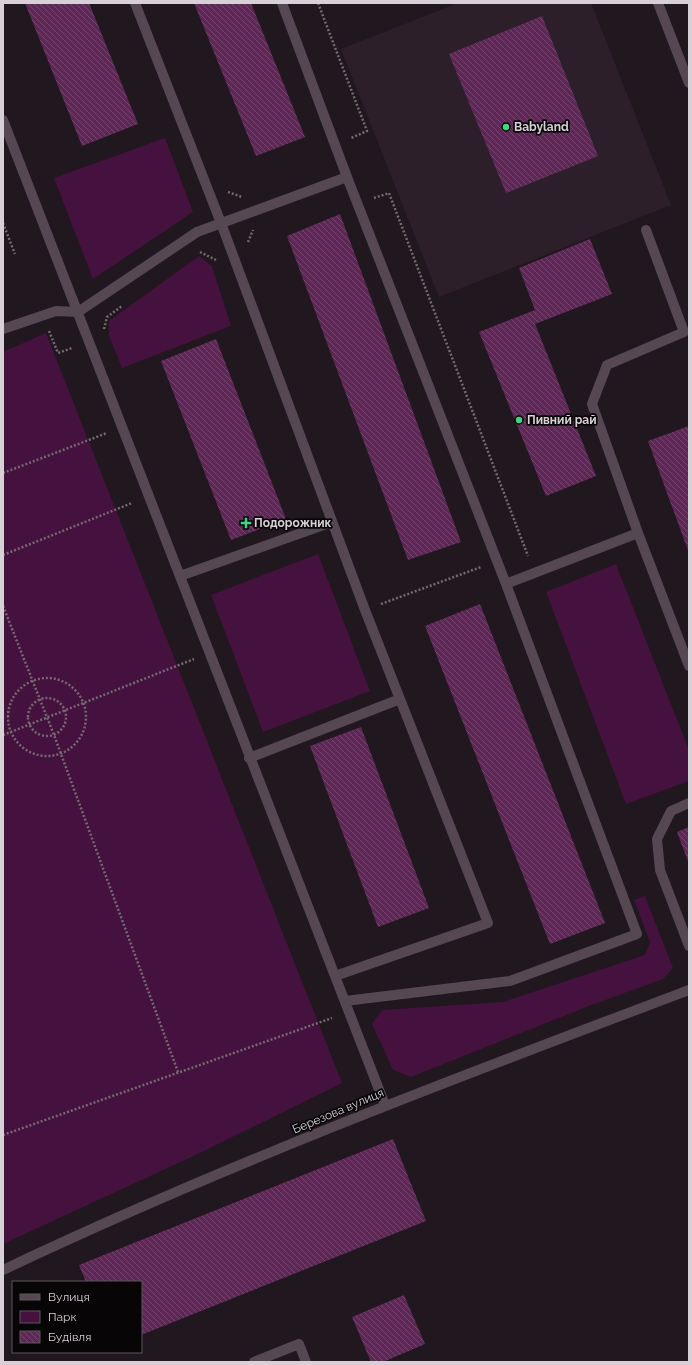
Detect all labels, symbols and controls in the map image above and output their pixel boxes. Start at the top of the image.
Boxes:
place label: Babyland [514,120,569,134]
marker: Babyland [501,122,511,132]
place label: Пивний рай [527,413,597,427]
marker: Пивний рай [514,415,524,425]
place label: Подорожник [254,516,332,530]
marker: Подорожник [241,518,251,528]
street label: Березова вулиця [290,1085,386,1137]
legend [12,1281,142,1353]
text: Вулиця [48,1290,90,1304]
text: Парк [48,1310,77,1324]
text: Будівля [48,1330,91,1344]

